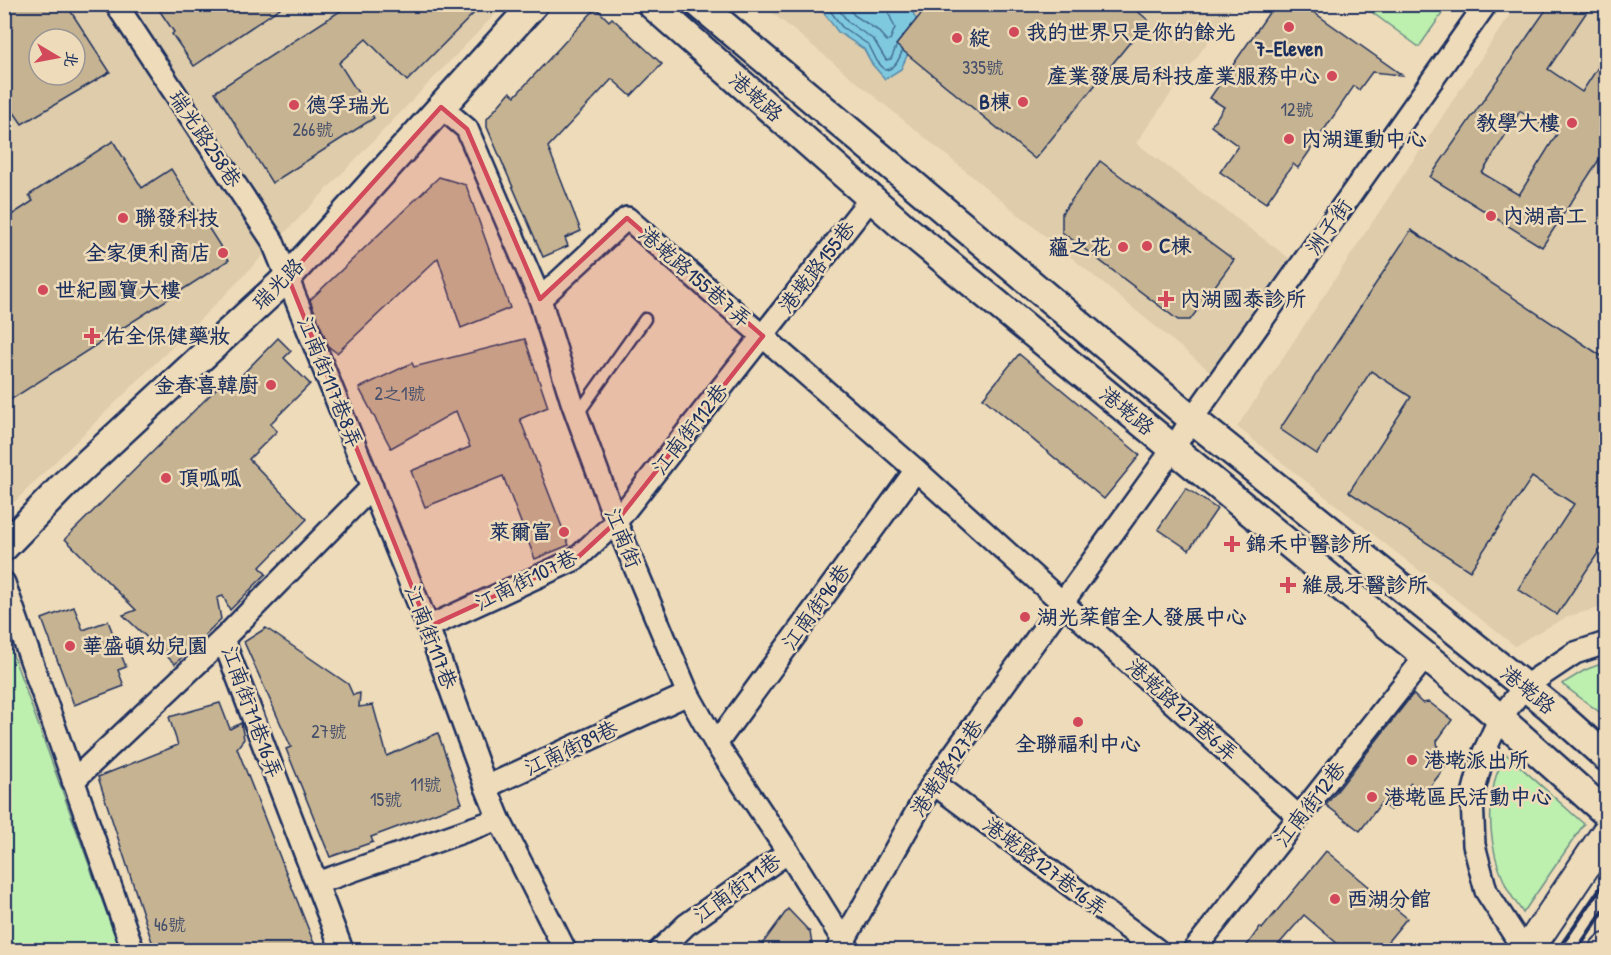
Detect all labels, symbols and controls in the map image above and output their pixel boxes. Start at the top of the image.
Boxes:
place label: 我的世界只是你的餘光 [1026,17,1236,46]
marker: 7-Eleven [1282,20,1296,34]
place label: 綻 [969,23,990,52]
marker: 我的世界只是你的餘光 [1007,25,1021,39]
north arrow [27,27,87,87]
marker: 綻 [950,31,964,45]
place label: 7-Eleven [1254,34,1323,63]
text: 北 [60,50,84,69]
house number: 335號 [962,55,1004,80]
place label: 產業發展局科技產業服務中心 [1047,61,1320,90]
street label: 港墘路 [723,65,790,128]
marker: 產業發展局科技產業服務中心 [1325,69,1339,83]
street label: 瑞光路258巷 [162,84,249,193]
place label: B棟 [979,87,1012,116]
place label: 德孚瑞光 [306,90,390,119]
marker: B棟 [1016,95,1030,109]
house number: 12號 [1281,97,1313,122]
marker: 德孚瑞光 [287,98,301,112]
place label: 教學大樓 [1476,108,1560,137]
marker: 教學大樓 [1565,116,1579,130]
house number: 266號 [293,117,333,142]
place label: 內湖運動中心 [1301,124,1427,153]
marker: 內湖運動中心 [1282,132,1296,146]
street label: 洲子街 [1299,193,1359,261]
place label: 內湖高工 [1503,201,1587,230]
place label: 聯發科技 [135,203,219,232]
marker: 內湖高工 [1484,209,1498,223]
marker: 聯發科技 [116,211,130,225]
street label: 港墘路155巷 [772,215,862,319]
street label: 港墘路155巷7弄 [633,219,758,334]
place label: C棟 [1159,231,1193,260]
place label: 蘊之花 [1048,232,1111,261]
place label: 全家便利商店 [85,238,211,267]
marker: C棟 [1140,239,1154,253]
marker: 蘊之花 [1116,240,1130,254]
marker: 全家便利商店 [216,246,230,260]
street label: 瑞光路 [245,251,310,316]
place label: 世紀國寶大樓 [55,275,181,304]
marker: 世紀國寶大樓 [36,283,50,297]
place label: 內湖國泰診所 [1180,284,1306,313]
marker: 內湖國泰診所 [1157,290,1175,308]
street label: 江南街117巷8弄 [291,312,370,452]
place label: 佑全保健藥妝 [104,321,230,350]
marker: 佑全保健藥妝 [85,329,99,343]
place label: 金春喜韓廚 [154,370,259,399]
street label: 江南街112巷 [645,377,735,481]
marker: 金春喜韓廚 [264,378,278,392]
street label: 港墘路 [1094,380,1161,442]
house number: 2之1號 [375,381,425,406]
place label: 頂呱呱 [178,463,242,492]
marker: 頂呱呱 [159,471,173,485]
street label: 江南街 [598,503,649,572]
place label: 萊爾富 [489,517,552,546]
marker: 萊爾富 [557,525,571,539]
place label: 錦禾中醫診所 [1246,529,1372,558]
marker: 錦禾中醫診所 [1223,535,1241,553]
street label: 江南街107巷 [469,542,582,617]
street label: 江南街96巷 [774,558,857,656]
place label: 維晟牙醫診所 [1302,570,1428,599]
marker: 維晟牙醫診所 [1279,576,1297,594]
street label: 江南街117巷 [398,580,465,693]
place label: 湖光棻館全人發展中心 [1037,602,1247,631]
marker: 湖光棻館全人發展中心 [1018,610,1032,624]
place label: 華盛頓幼兒園 [82,631,208,660]
marker: 華盛頓幼兒園 [63,639,77,653]
street label: 江南街71巷16弄 [215,642,290,782]
street label: 港墘路127巷6弄 [1120,652,1245,768]
street label: 港墘路 [1495,659,1562,721]
street label: 江南街89巷 [519,713,623,782]
street label: 港墘路127巷 [903,713,990,822]
marker: 全聯福利中心 [1071,715,1085,729]
house number: 27號 [311,719,347,744]
place label: 全聯福利中心 [1015,729,1141,758]
place label: 港墘派出所 [1424,745,1529,774]
marker: 港墘派出所 [1405,753,1419,767]
street label: 江南街12巷 [1267,755,1352,853]
house number: 11號 [410,772,442,797]
place label: 港墘區民活動中心 [1384,782,1552,811]
house number: 15號 [370,787,402,812]
marker: 港墘區民活動中心 [1365,790,1379,804]
street label: 港墘路127巷16弄 [977,810,1113,923]
street label: 江南街71巷 [687,846,787,929]
place label: 西湖分館 [1347,884,1431,913]
marker: 西湖分館 [1328,892,1342,906]
house number: 46號 [154,912,186,937]

